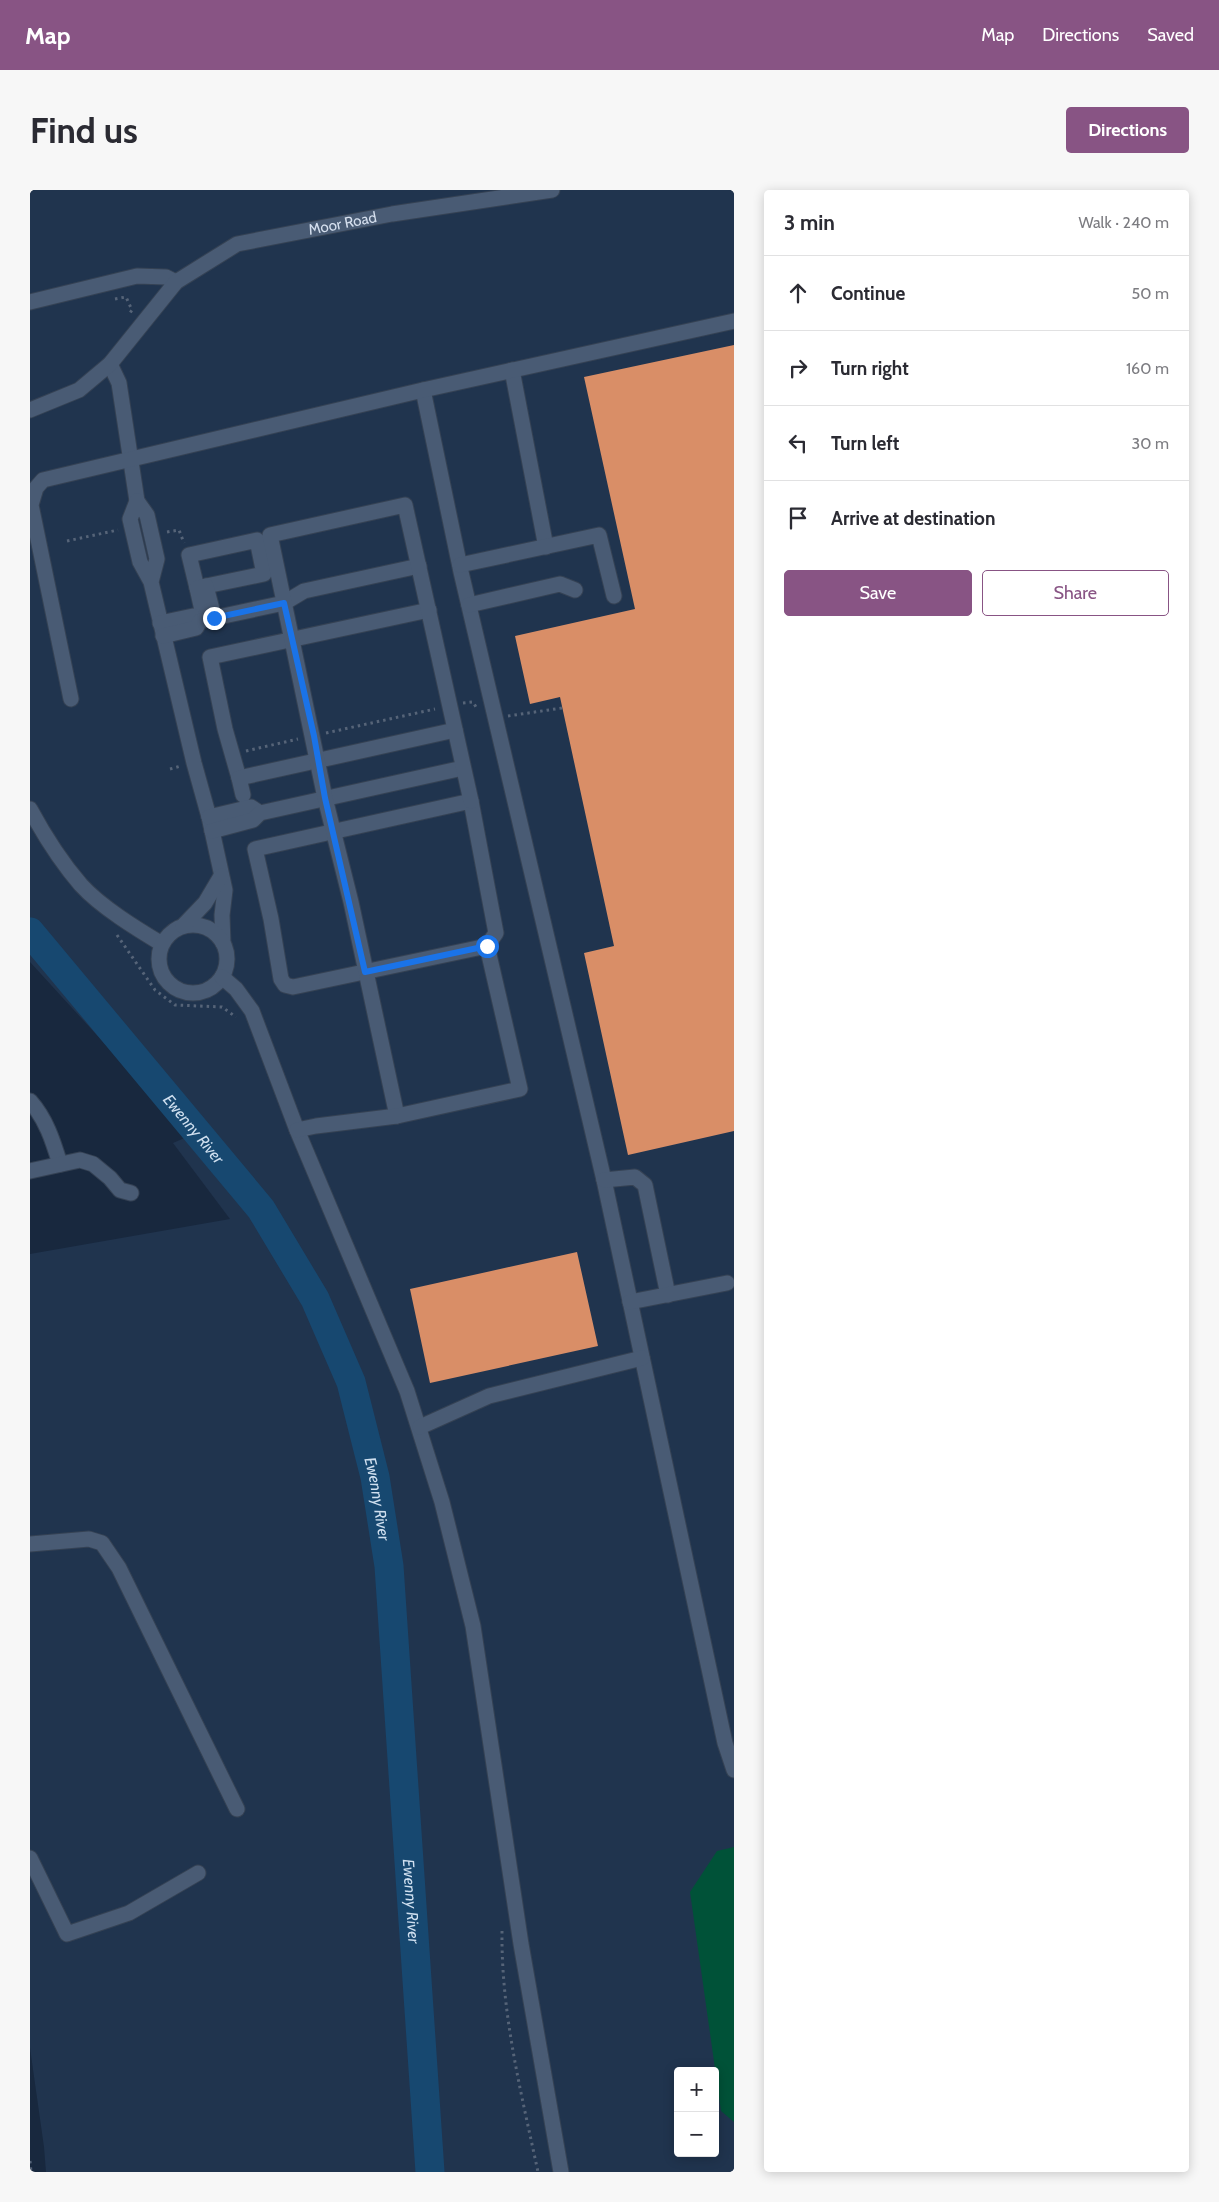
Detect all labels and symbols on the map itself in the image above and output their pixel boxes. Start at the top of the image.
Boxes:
street label: Moor Road [307,208,378,239]
route end [203,607,226,630]
route start [476,935,499,958]
water label: Ewenny River [159,1090,229,1168]
water label: Ewenny River [360,1455,394,1543]
water label: Ewenny River [399,1858,424,1945]

